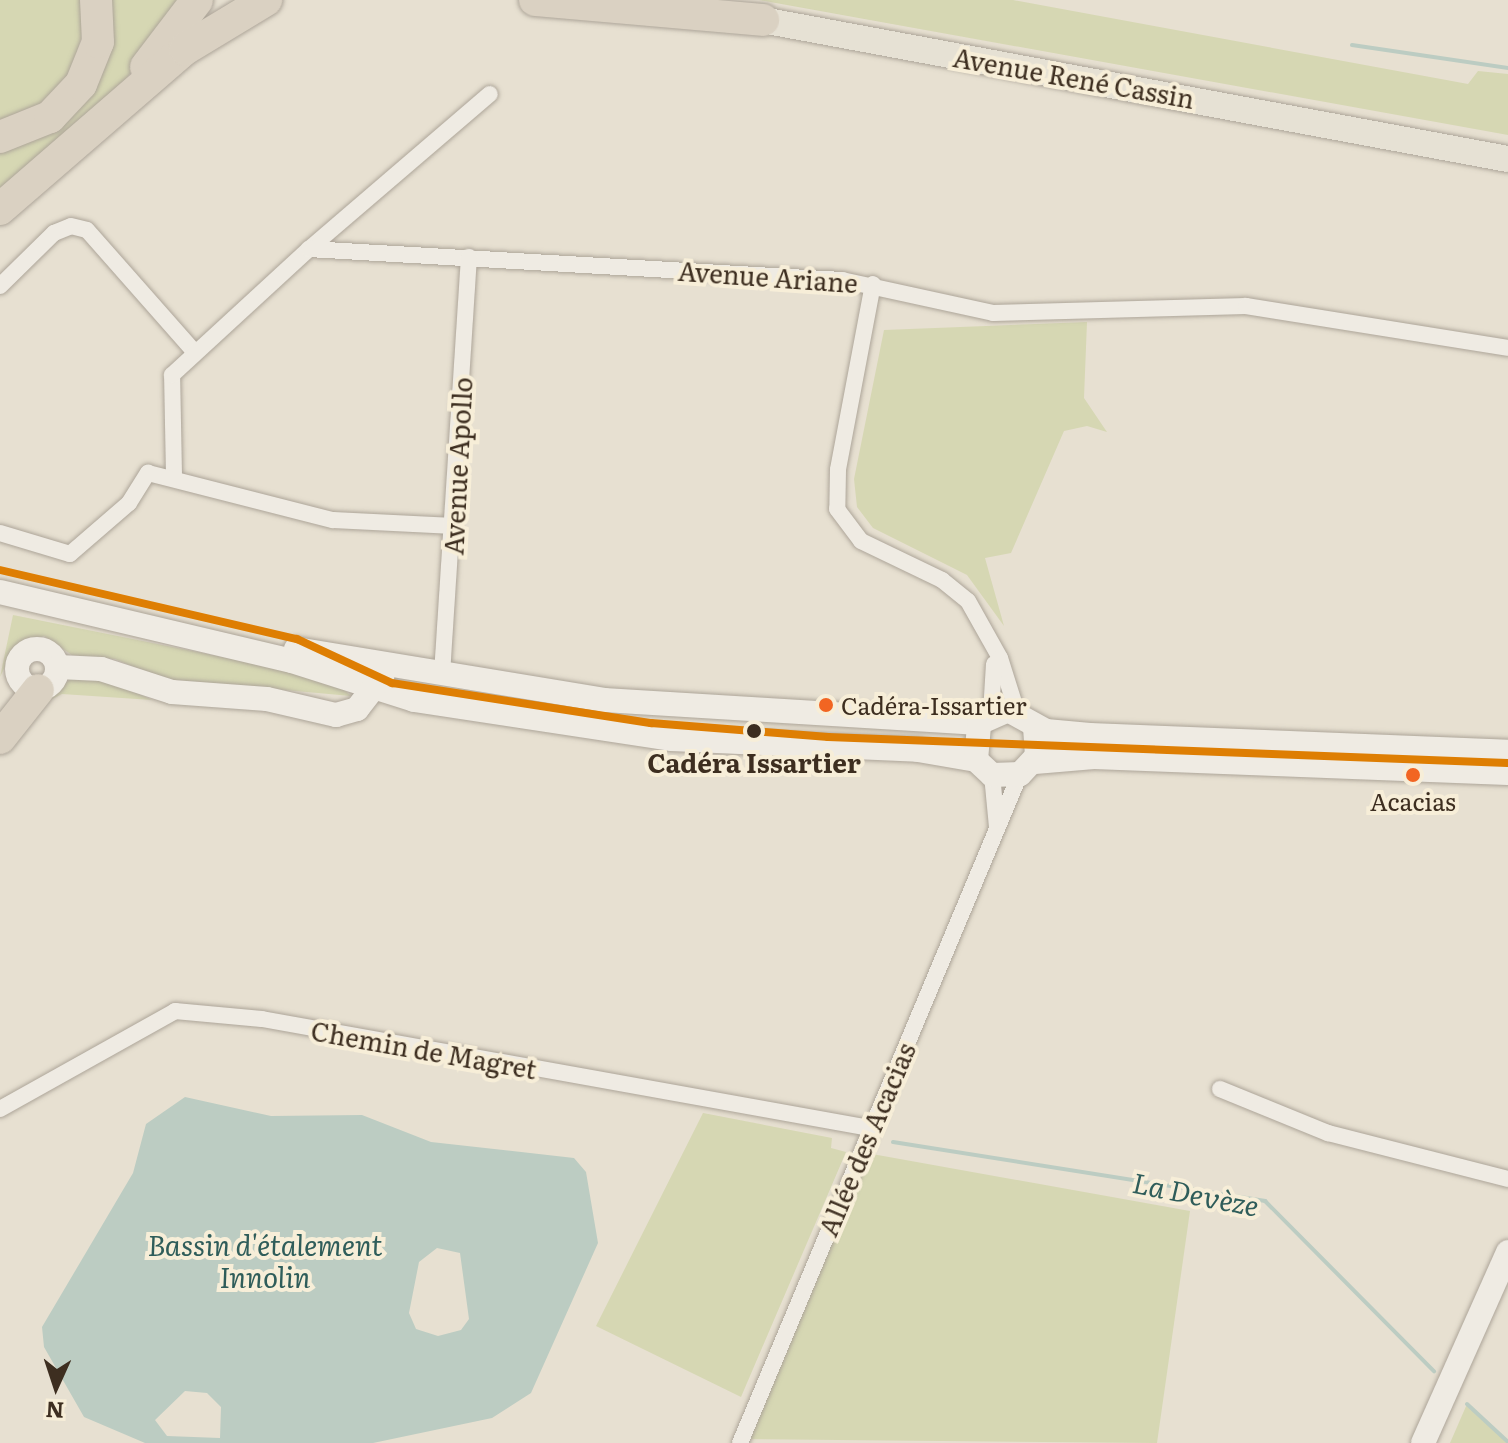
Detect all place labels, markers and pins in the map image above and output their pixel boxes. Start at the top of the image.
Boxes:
place label: Cadéra-Issartier [841,691,1027,719]
marker: Cadéra-Issartier [818,697,834,713]
marker: Cadéra Issartier [742,719,766,743]
place label: Cadéra Issartier [647,746,861,778]
marker: Acacias [1405,767,1421,783]
place label: Acacias [1370,787,1456,815]

